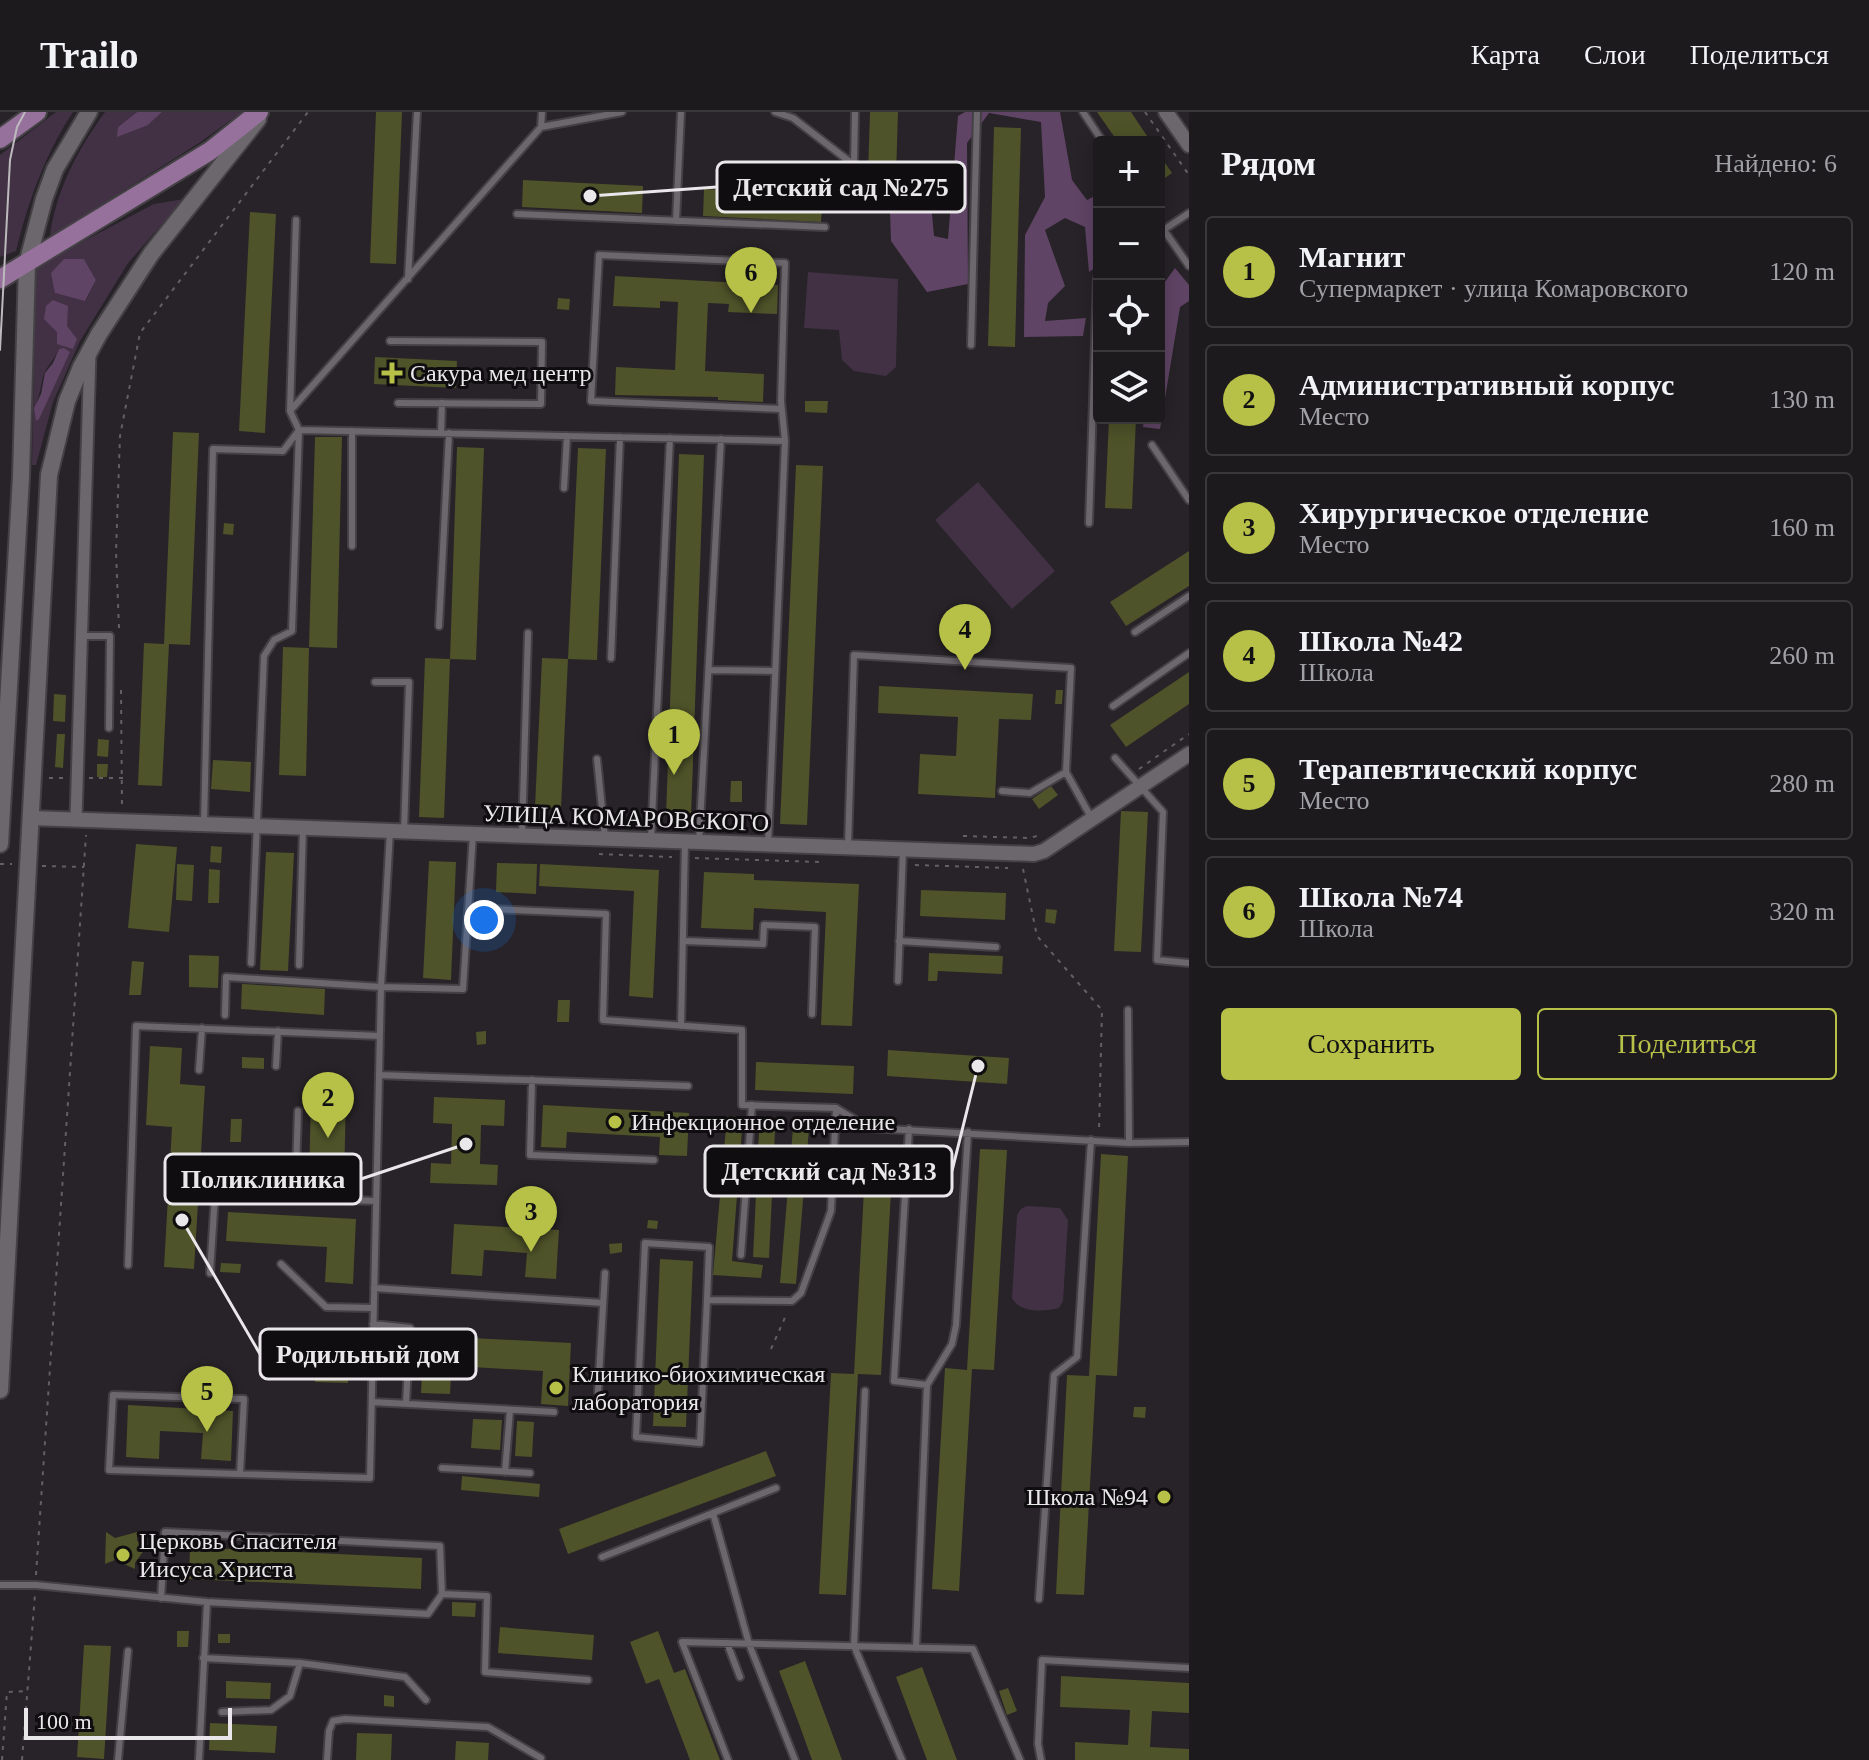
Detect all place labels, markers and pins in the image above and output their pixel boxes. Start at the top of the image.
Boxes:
callout: Детский сад №275 [717,162,965,212]
pin: 6 [725,247,777,313]
place label: Сакура мед центр [410,360,592,386]
marker: Сакура мед центр [381,362,403,384]
pin: 4 [939,604,991,670]
pin: 1 [648,709,700,775]
pin: 2 [302,1072,354,1138]
place label: Инфекционное отделение [631,1109,895,1135]
marker: Инфекционное отделение [606,1113,624,1131]
callout: Детский сад №313 [705,1146,952,1196]
callout: Поликлиника [165,1154,361,1204]
pin: 3 [505,1186,557,1252]
callout: Родильный дом [260,1329,476,1379]
place label: Клинико-биохимическая лаборатория [572,1361,825,1415]
pin: 5 [181,1366,233,1432]
marker: Клинико-биохимическая лаборатория [547,1379,565,1397]
place label: Школа №94 [1026,1484,1148,1510]
marker: Школа №94 [1155,1488,1173,1506]
place label: Церковь Спасителя Иисуса Христа [139,1528,337,1582]
marker: Церковь Спасителя Иисуса Христа [114,1546,132,1564]

